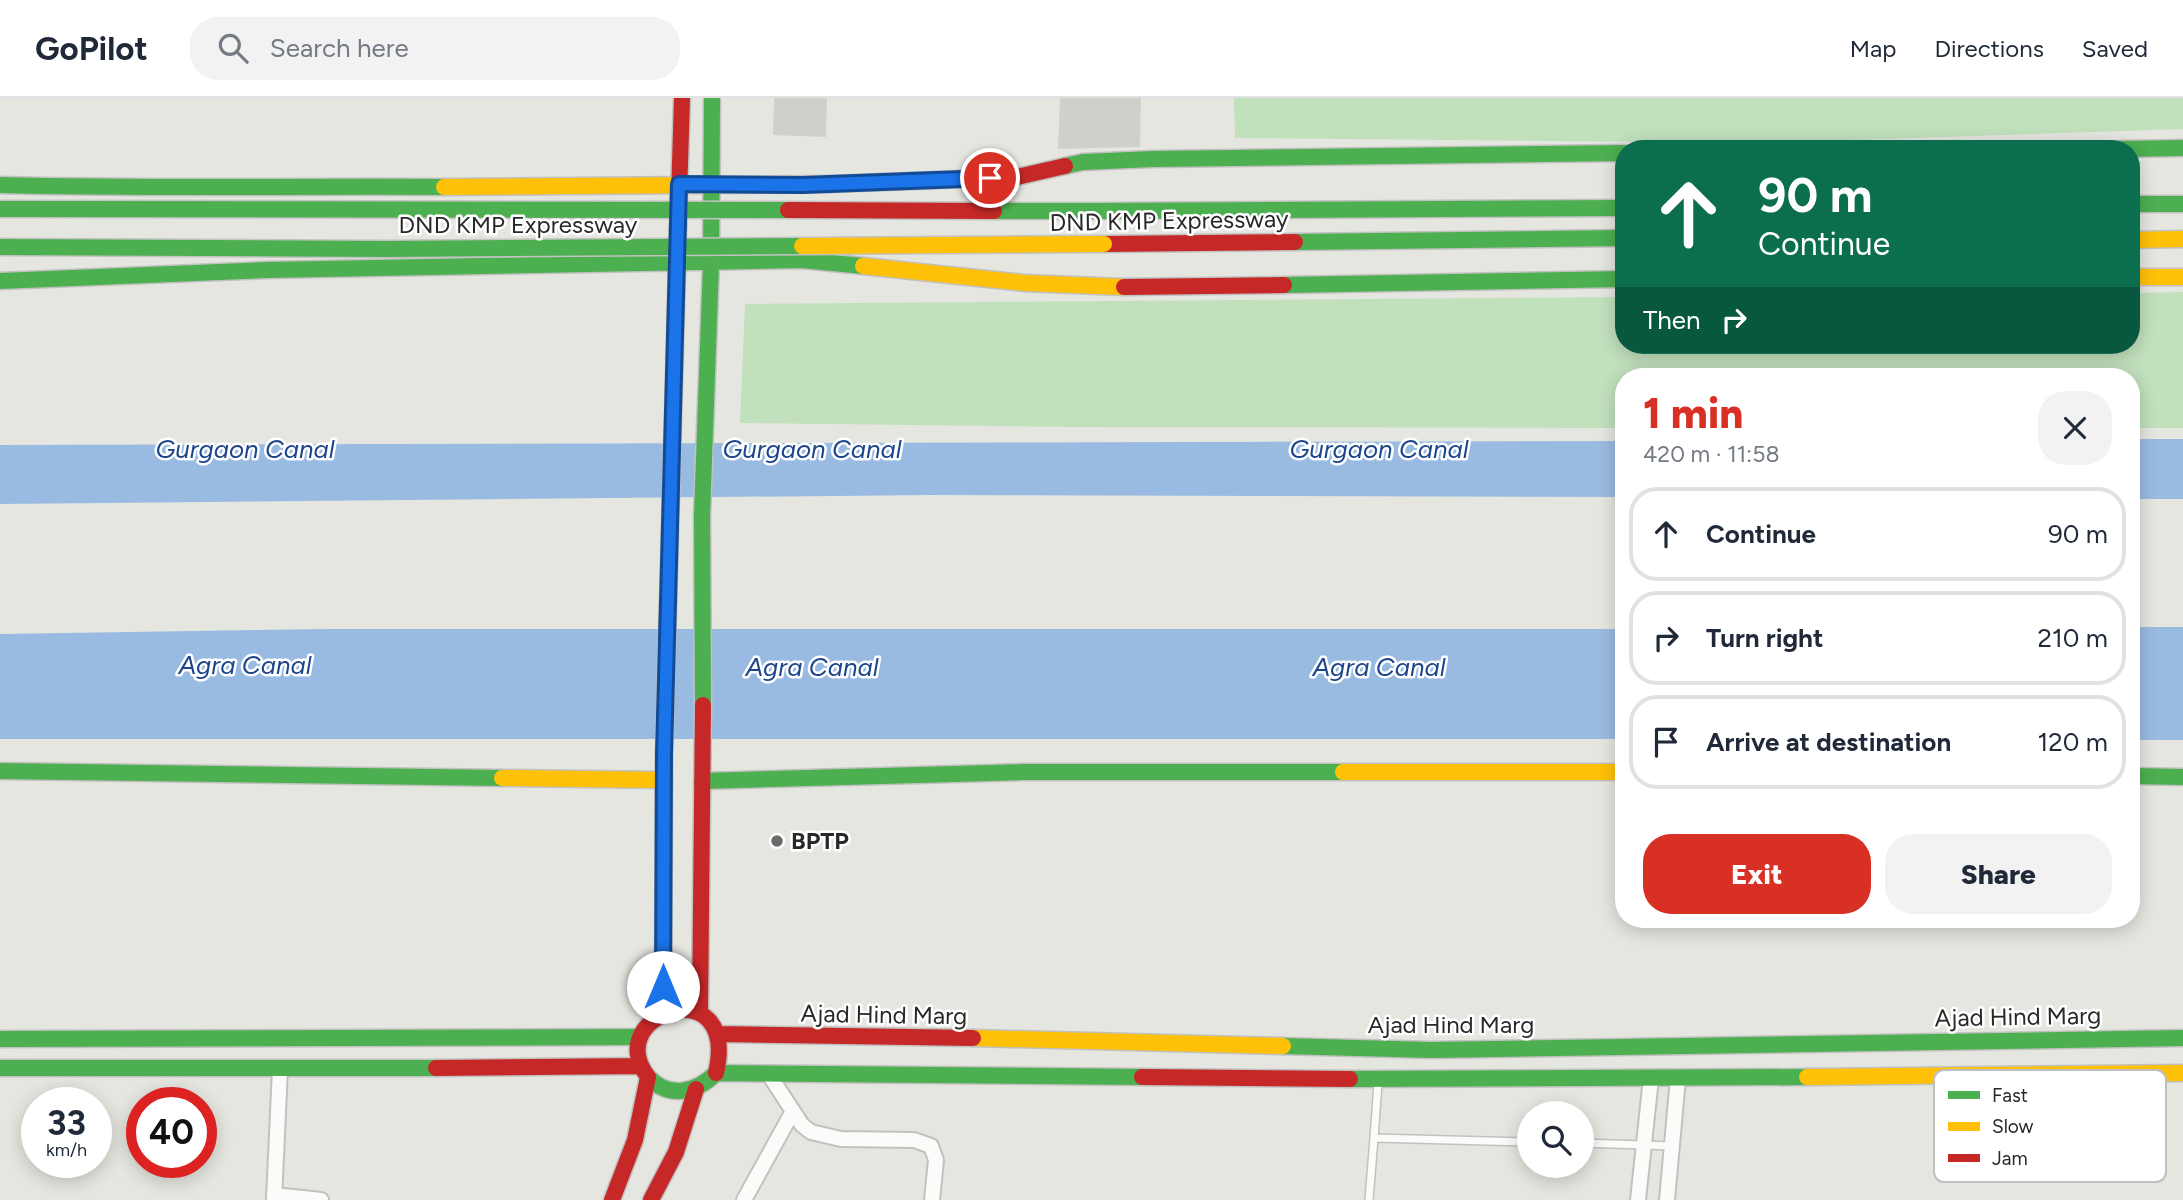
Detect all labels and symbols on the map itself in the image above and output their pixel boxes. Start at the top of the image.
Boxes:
pin [960,148,1020,208]
street label: DND KMP Expressway [1049,204,1289,237]
street label: DND KMP Expressway [399,210,638,239]
water label: Gurgaon Canal [155,433,335,465]
water label: Gurgaon Canal [722,433,902,465]
water label: Gurgaon Canal [1289,433,1469,465]
water label: Agra Canal [178,649,312,681]
water label: Agra Canal [745,651,879,683]
water label: Agra Canal [1312,651,1446,683]
place label: BPTP [791,826,849,855]
marker: BPTP [769,833,785,849]
position arrow [626,950,700,1024]
street label: Ajad Hind Marg [800,999,968,1030]
street label: Ajad Hind Marg [1934,1001,2102,1032]
street label: Ajad Hind Marg [1368,1010,1534,1039]
legend [1934,1070,2166,1182]
text: Fast [1992,1084,2028,1107]
speed limit sign: 40 [126,1087,217,1178]
text: Slow [1992,1115,2034,1138]
text: Jam [1992,1147,2028,1170]

